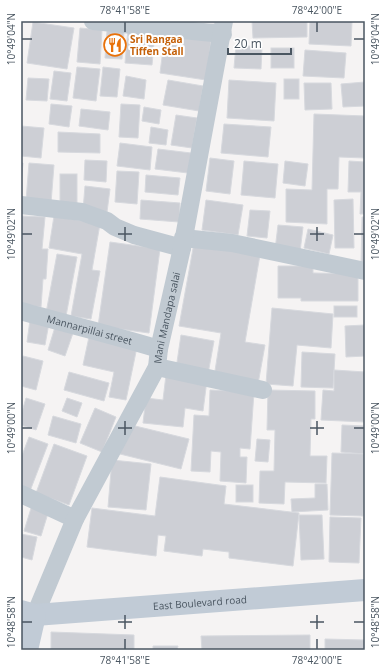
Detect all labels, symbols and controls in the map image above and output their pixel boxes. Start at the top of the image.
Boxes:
text: 78°41'58"E [100,3,150,17]
text: 78°42'00"E [292,3,342,17]
text: 10°49'04"N [4,13,18,65]
text: 10°49'04"N [368,13,382,65]
scale bar [228,30,291,56]
restaurant icon: Sri Rangaa Tiffen Stall [102,32,128,58]
place label: Sri Rangaa Tiffen Stall [130,32,184,58]
text: 20 m [234,35,262,52]
text: 10°49'02"N [4,208,18,260]
text: 10°49'02"N [368,208,382,260]
street label: Mani Mandapa salai [150,270,183,364]
street label: Mannarpillai street [45,311,134,348]
text: 10°49'00"N [4,402,18,454]
text: 10°49'00"N [368,402,382,454]
street label: East Boulevard road [153,592,247,613]
text: 10°48'58"N [4,596,18,648]
text: 10°48'58"N [368,596,382,648]
text: 78°41'58"E [100,653,150,667]
text: 78°42'00"E [292,653,342,667]

